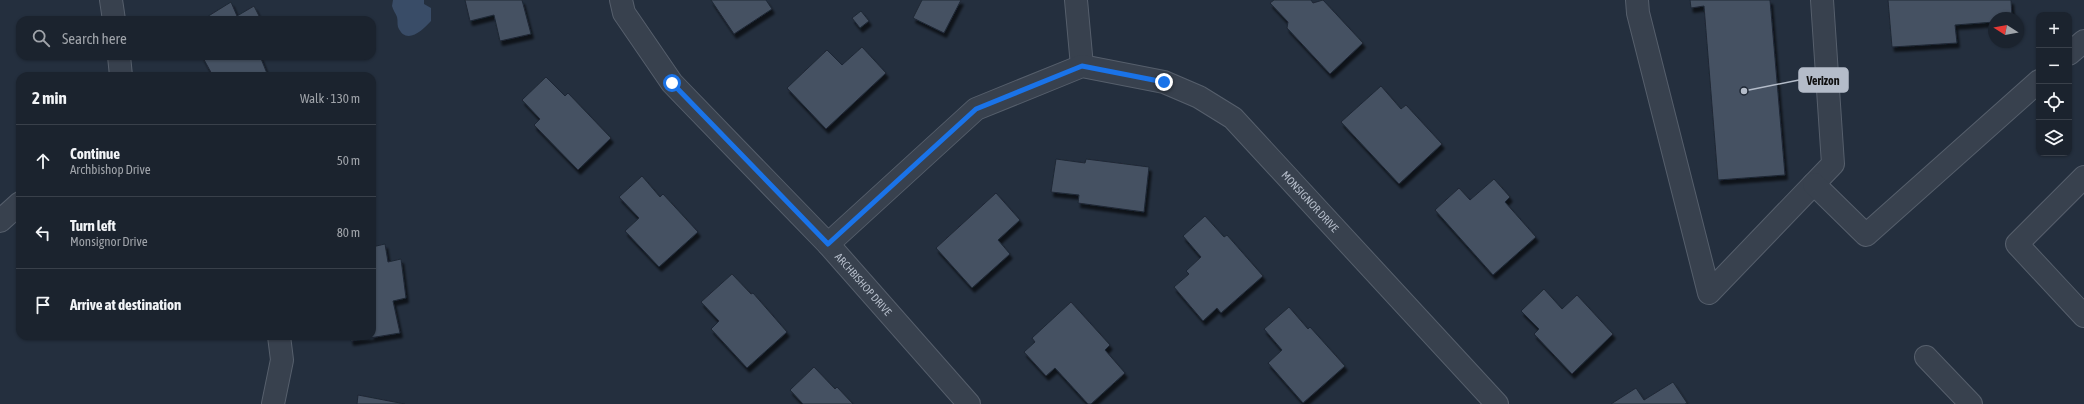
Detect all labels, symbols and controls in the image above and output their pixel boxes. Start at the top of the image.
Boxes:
north arrow [1988,12,2024,48]
map controls [2036,12,2072,156]
button: + [2036,12,2072,48]
search box [16,16,376,60]
icon: search [30,27,52,49]
text: Search here [62,30,127,47]
button: − [2036,48,2072,84]
callout: Verizon [1799,68,1848,92]
route end [1155,73,1173,91]
route start [663,74,681,92]
text: Verizon [1806,74,1840,88]
button: locate [2036,84,2072,120]
text: 2 min [32,88,67,108]
text: Walk · 130 m [300,91,360,106]
button: layers [2036,120,2072,156]
text: Continue [70,145,120,162]
icon: ahead [32,150,54,172]
text: 50 m [337,153,360,168]
text: Archbishop Drive [70,162,151,177]
street label: MONSIGNOR DRIVE [1279,169,1341,235]
text: Turn left [70,217,116,234]
icon: left [32,222,54,244]
text: 80 m [337,225,360,240]
text: Monsignor Drive [70,234,148,249]
street label: ARCHBISHOP DRIVE [833,251,894,318]
icon: arrive [32,294,54,316]
text: Arrive at destination [70,296,181,313]

